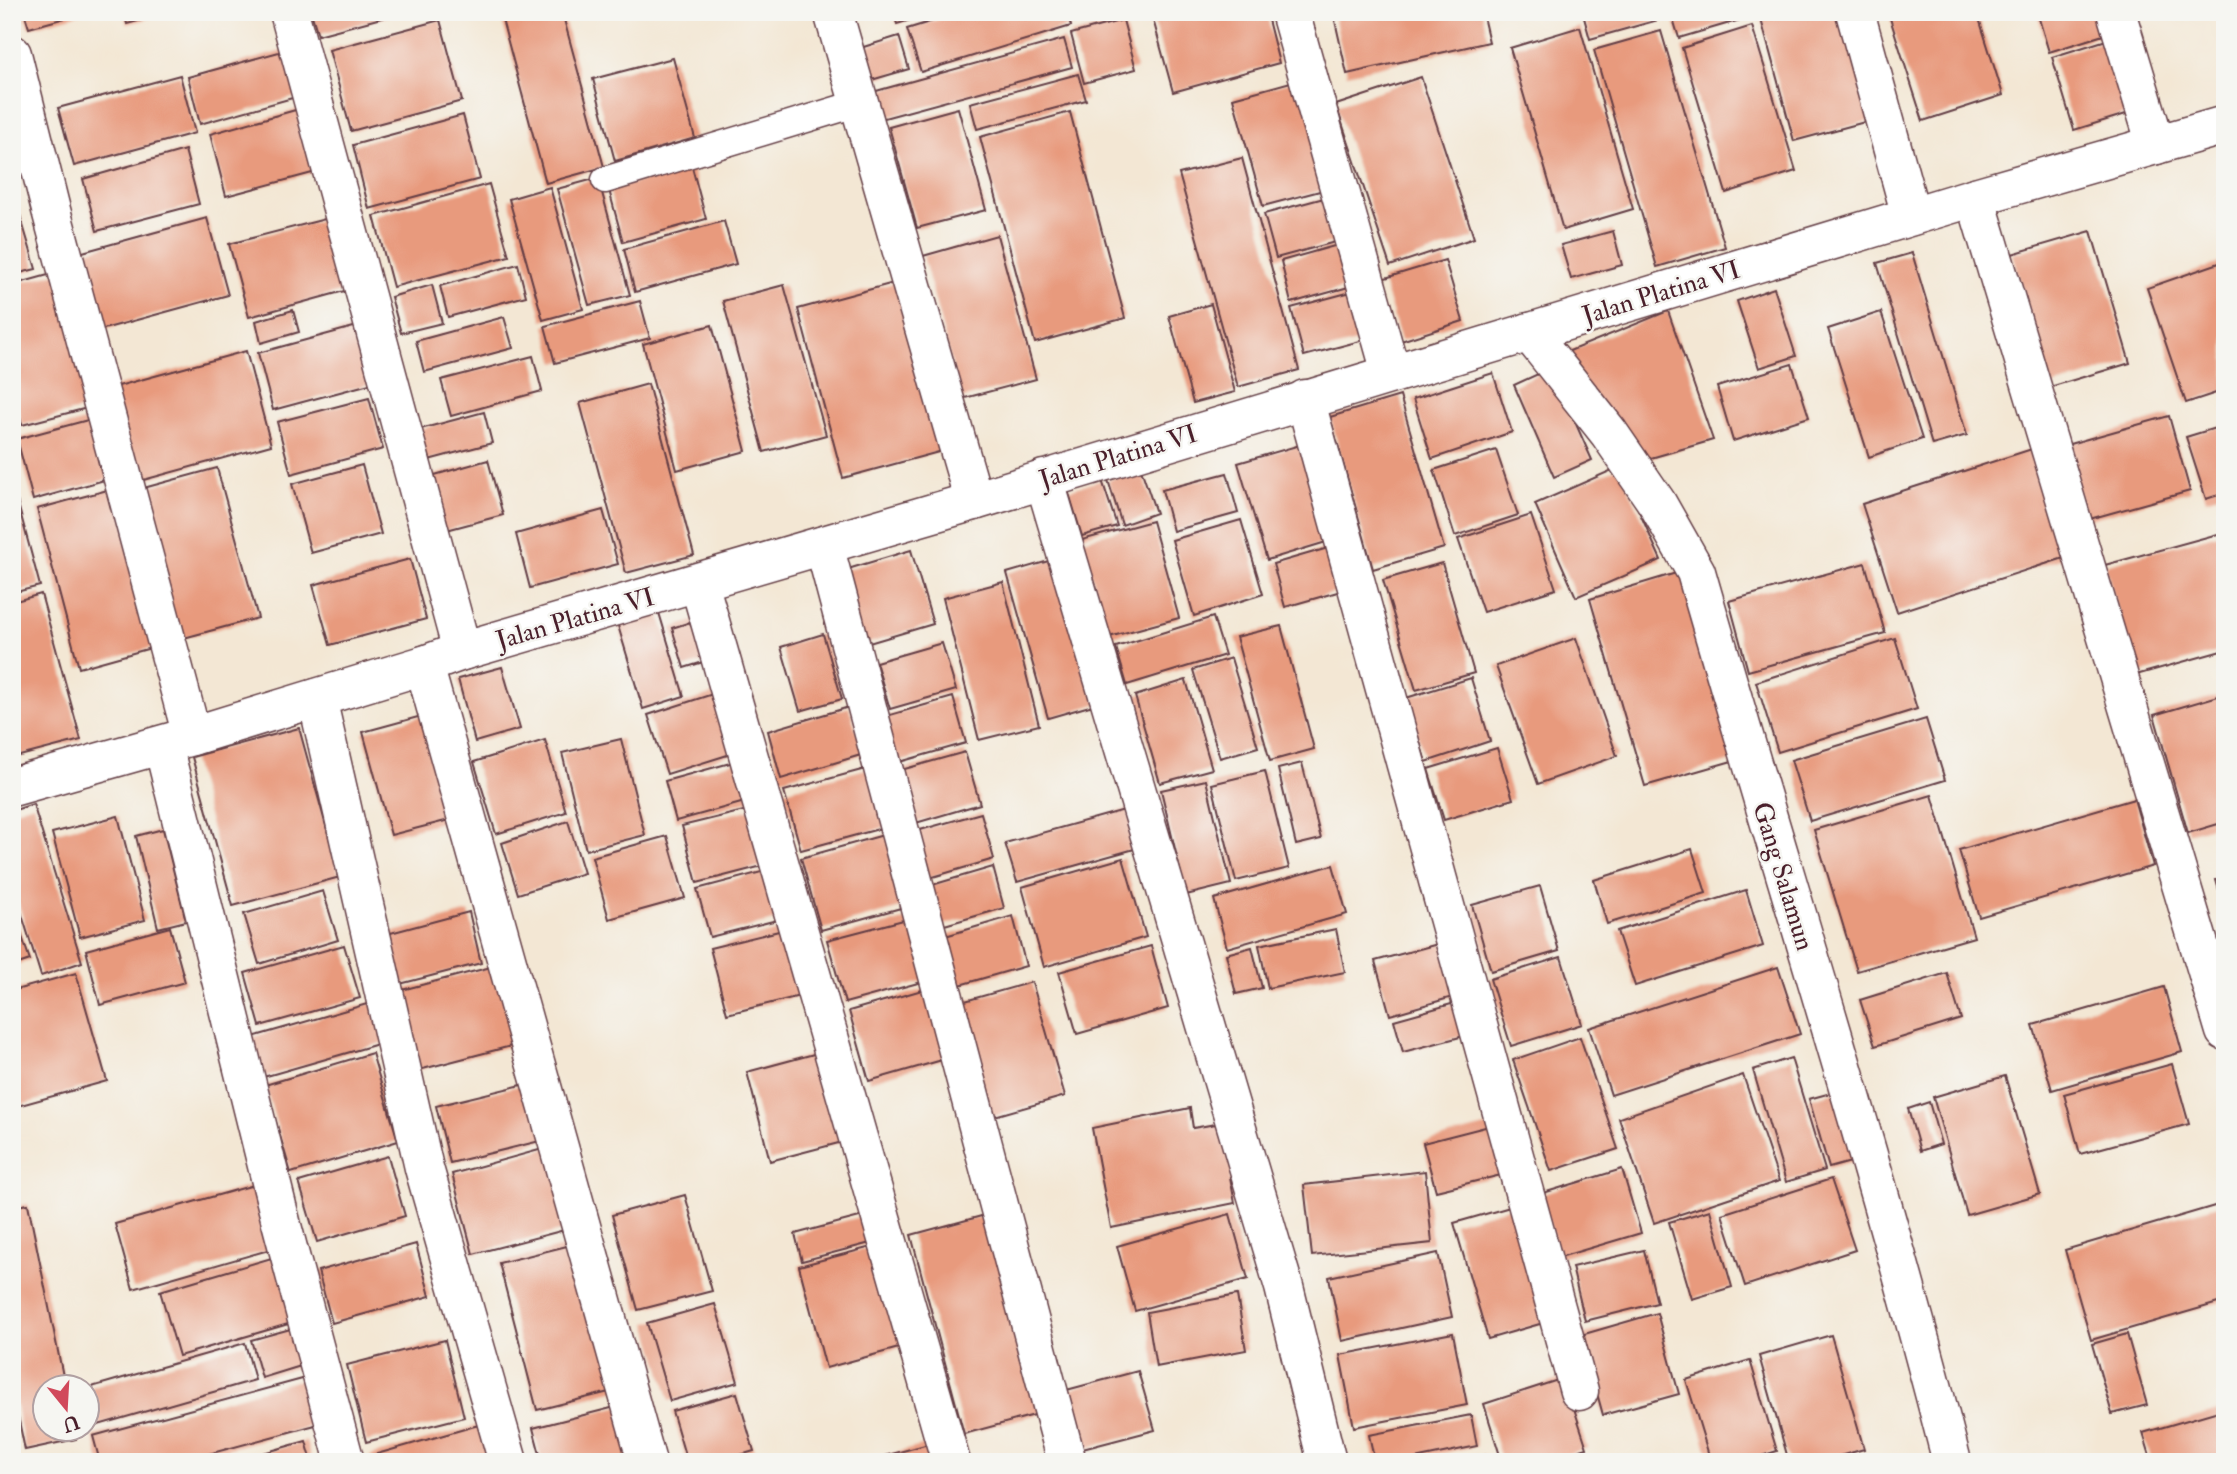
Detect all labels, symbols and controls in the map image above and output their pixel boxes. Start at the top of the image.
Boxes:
street label: Jalan Platina VI [1578,254,1744,332]
street label: Jalan Platina VI [1035,418,1201,496]
street label: Jalan Platina VI [491,581,658,657]
street label: Gang Salamun [1745,798,1821,954]
north arrow [32,1372,102,1442]
text: U [60,1409,82,1437]

